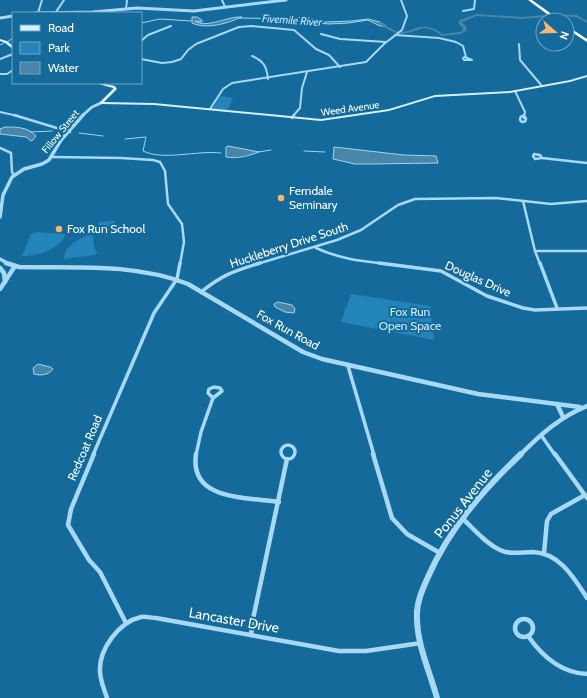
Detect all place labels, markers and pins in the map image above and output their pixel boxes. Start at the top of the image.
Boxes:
place label: Ferndale Seminary [289,183,338,212]
marker: Ferndale Seminary [276,193,286,203]
place label: Fox Run School [67,221,145,236]
marker: Fox Run School [54,224,64,234]

